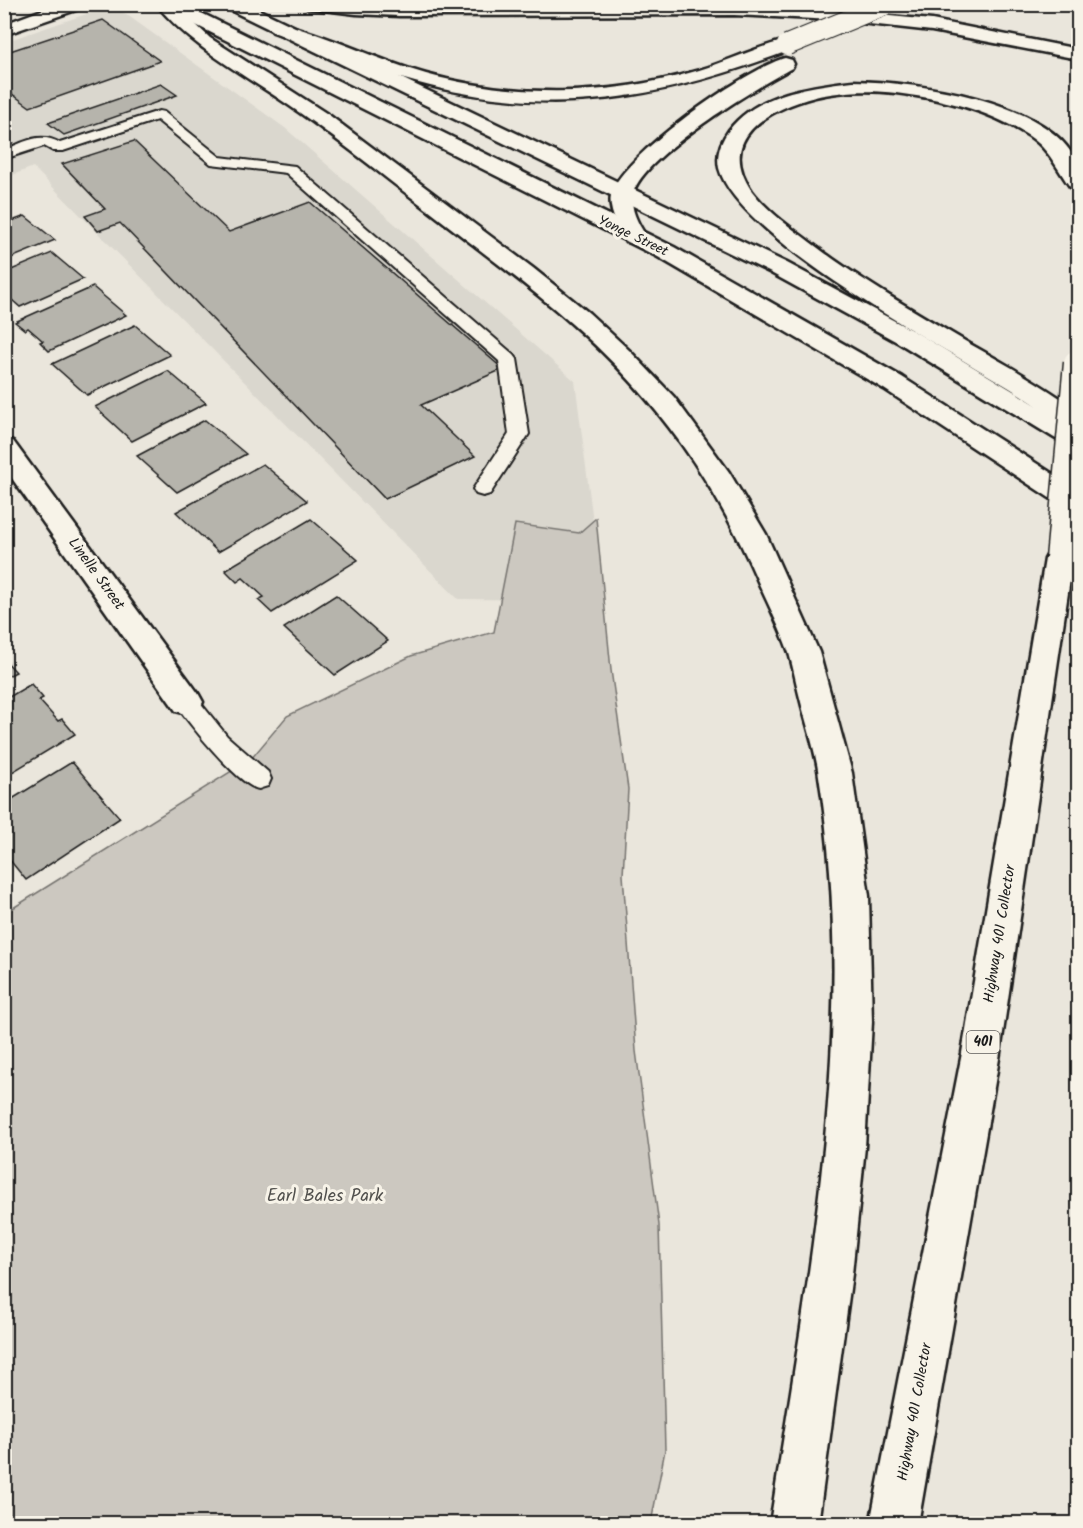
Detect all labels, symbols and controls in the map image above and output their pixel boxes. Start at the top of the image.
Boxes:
street label: Yonge Street [594,209,672,263]
street label: Linelle Street [61,533,131,615]
street label: Highway 401 Collector [977,862,1023,1005]
road number: 401 [966,1031,1000,1053]
park label: Earl Bales Park [267,1182,384,1211]
street label: Highway 401 Collector [891,1340,939,1483]

